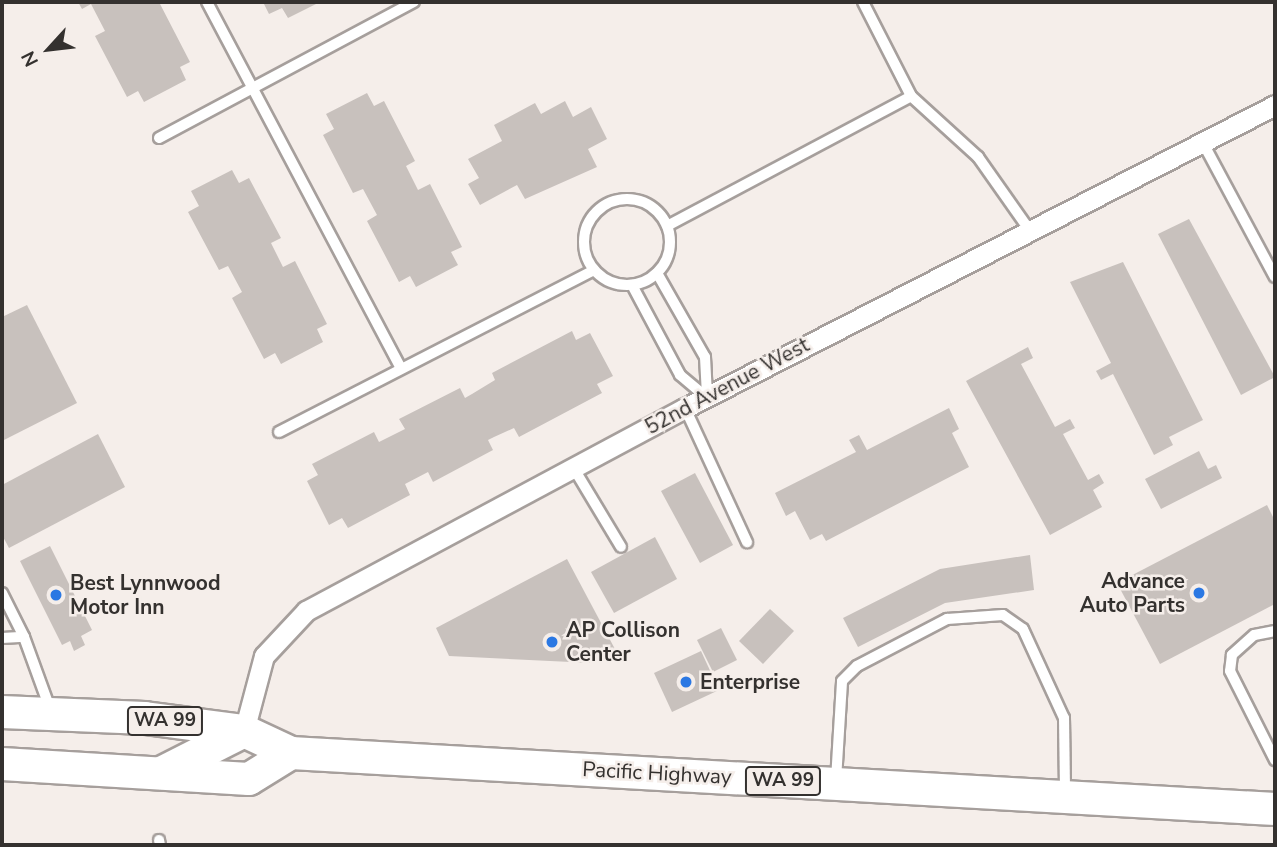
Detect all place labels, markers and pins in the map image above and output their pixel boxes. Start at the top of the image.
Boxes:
place label: Advance Auto Parts [1080,568,1185,618]
place label: Best Lynnwood Motor Inn [70,570,221,620]
marker: Advance Auto Parts [1191,585,1207,601]
marker: Best Lynnwood Motor Inn [48,587,64,603]
place label: AP Collison Center [566,617,680,667]
marker: AP Collison Center [544,634,560,650]
place label: Enterprise [700,669,800,695]
marker: Enterprise [678,674,694,690]

